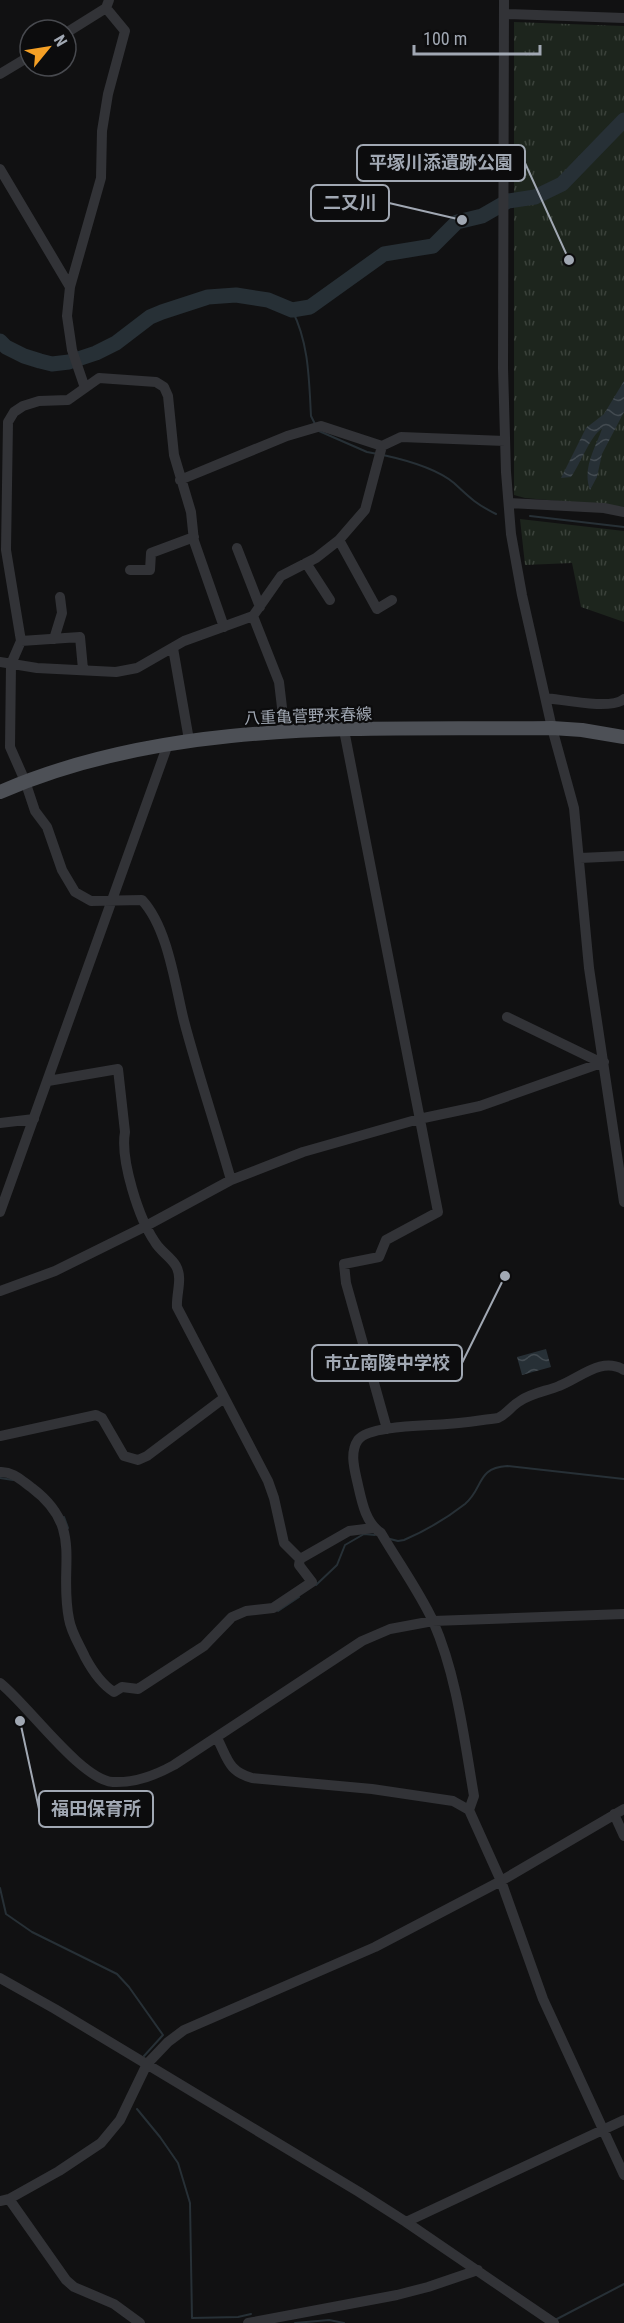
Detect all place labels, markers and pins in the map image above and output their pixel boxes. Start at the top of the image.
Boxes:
callout: 平塚川添遺跡公園 [357,145,525,181]
callout: 二又川 [311,185,389,221]
callout: 市立南陵中学校 [312,1345,462,1381]
callout: 福田保育所 [39,1791,153,1827]

